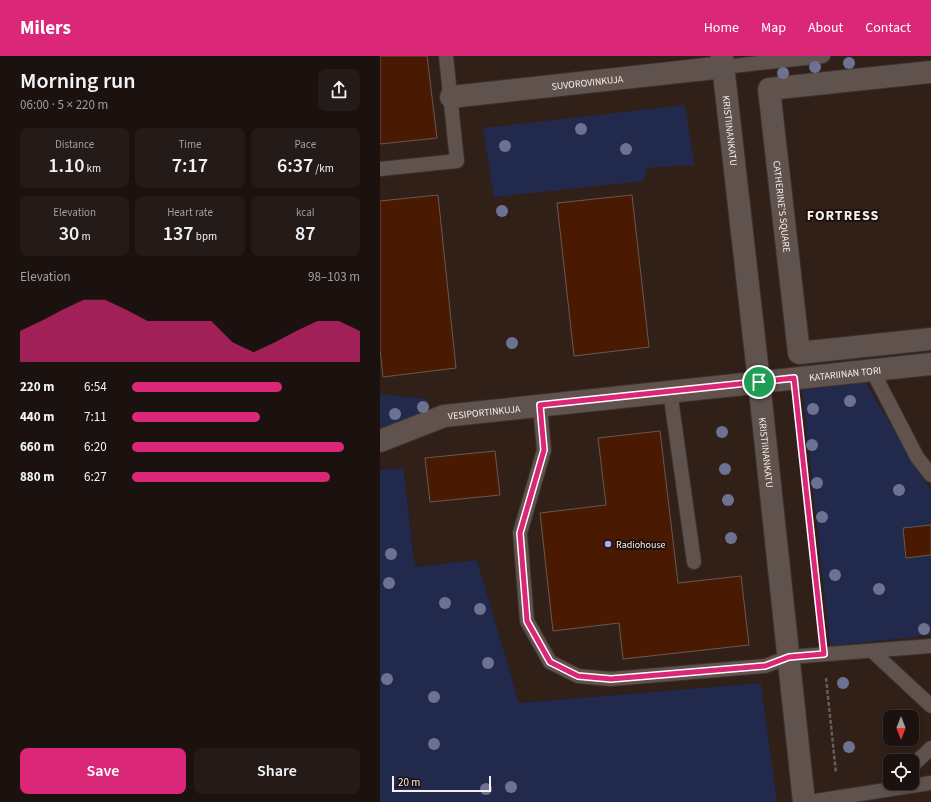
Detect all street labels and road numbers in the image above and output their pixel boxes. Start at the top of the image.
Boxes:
street label: SUVOROVINKUJA [551,72,624,94]
street label: KRISTIINANKATU [719,95,740,167]
street label: CATHERINE'S SQUARE [769,160,794,253]
street label: KATARIINAN TORI [808,363,882,385]
street label: VESIPORTINKUJA [447,402,522,424]
street label: KRISTIINANKATU [755,417,776,489]

